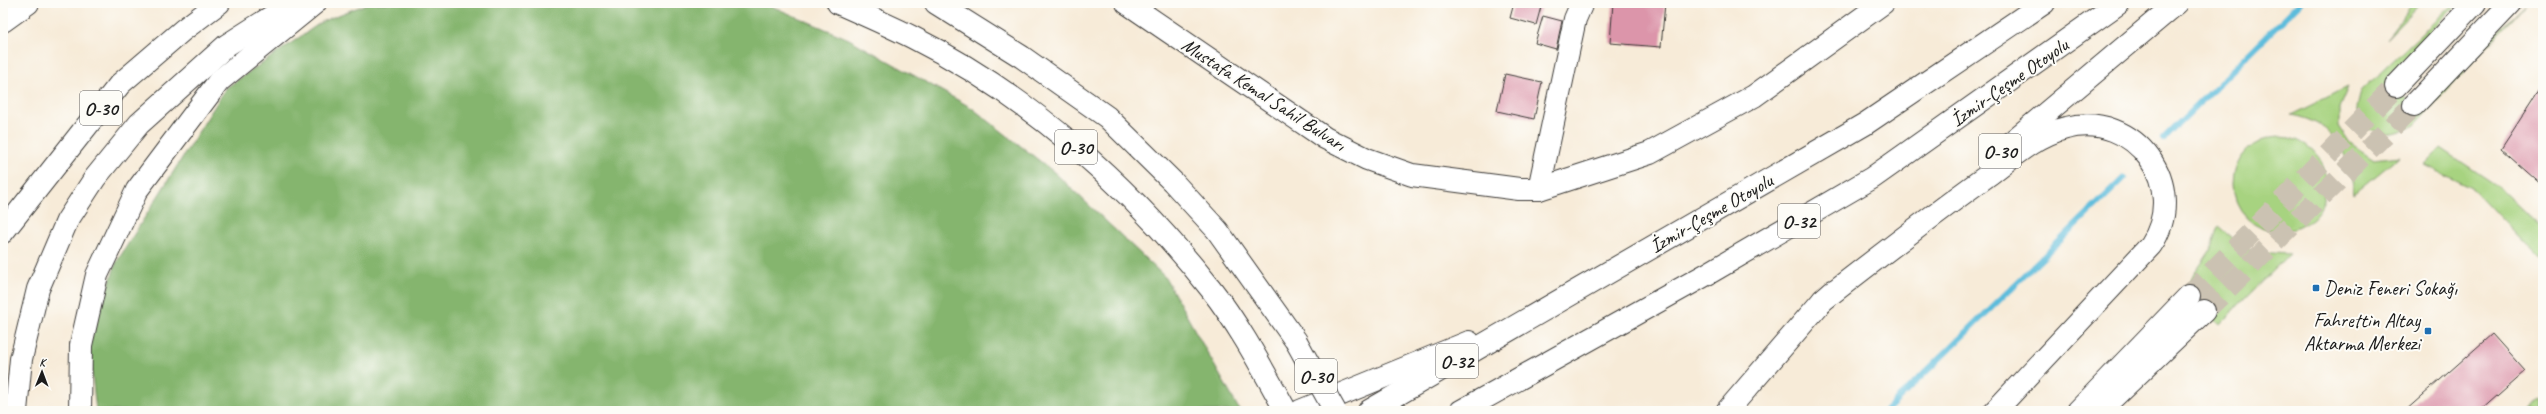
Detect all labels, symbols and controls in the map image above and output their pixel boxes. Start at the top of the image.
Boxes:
street label: Mustafa Kemal Sahil Bulvarı [1177,32,1352,158]
street label: İzmir-Çeşme Otoyolu [1946,32,2074,132]
road number: O-30 [80,91,122,125]
road number: O-30 [1055,130,1097,164]
road number: O-30 [1979,134,2021,168]
street label: İzmir-Çeşme Otoyolu [1645,167,1779,259]
road number: O-32 [1778,204,1820,238]
place label: Deniz Feneri Sokağı [2324,276,2458,301]
marker: Deniz Feneri Sokağı [2311,283,2321,293]
place label: Fahrettin Altay Aktarma Merkezi [2304,308,2422,356]
marker: Fahrettin Altay Aktarma Merkezi [2423,326,2433,336]
road number: O-32 [1436,344,1478,378]
north arrow [22,352,62,392]
text: K [39,355,47,369]
road number: O-30 [1295,359,1337,393]

